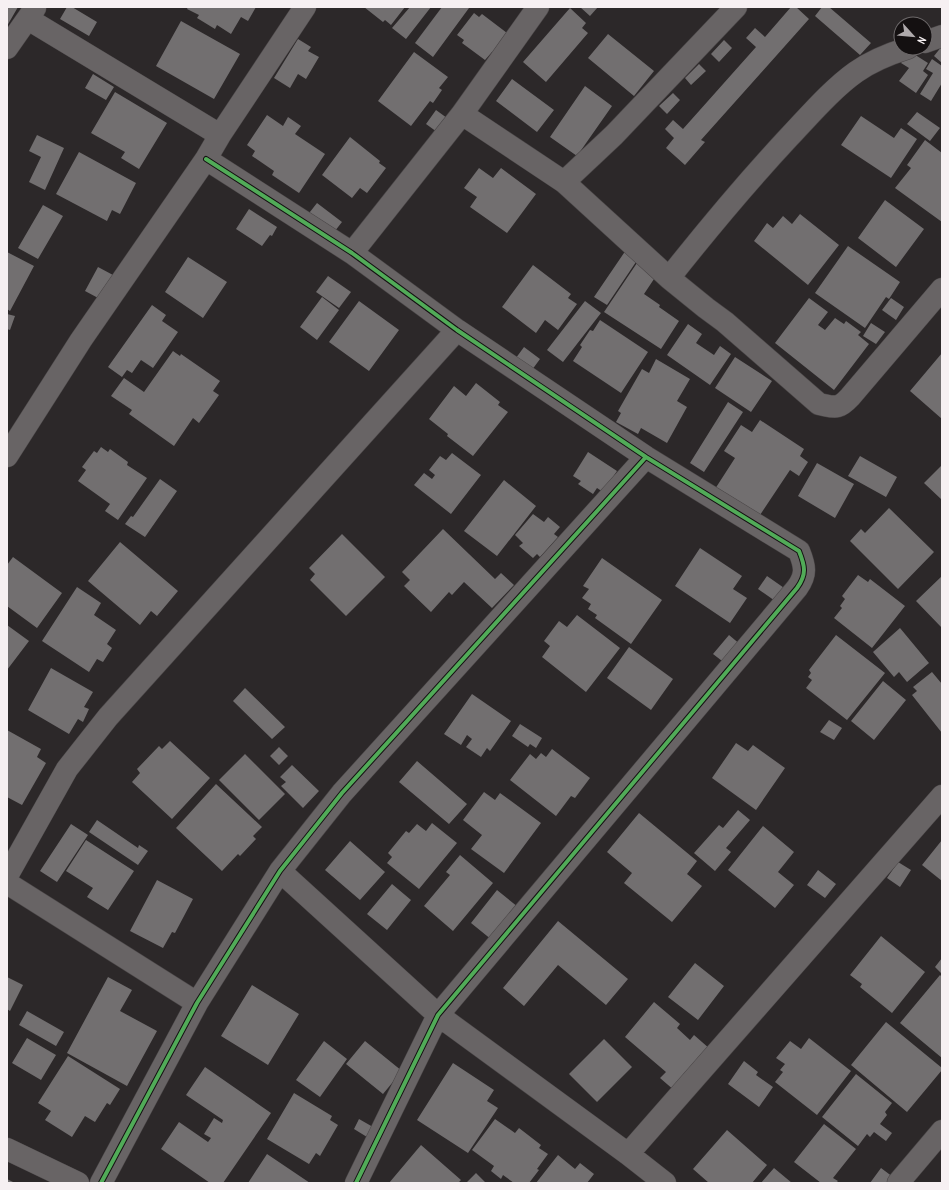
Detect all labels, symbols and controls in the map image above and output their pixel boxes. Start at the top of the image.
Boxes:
north arrow [893,16,933,56]
text: N [914,35,929,46]

